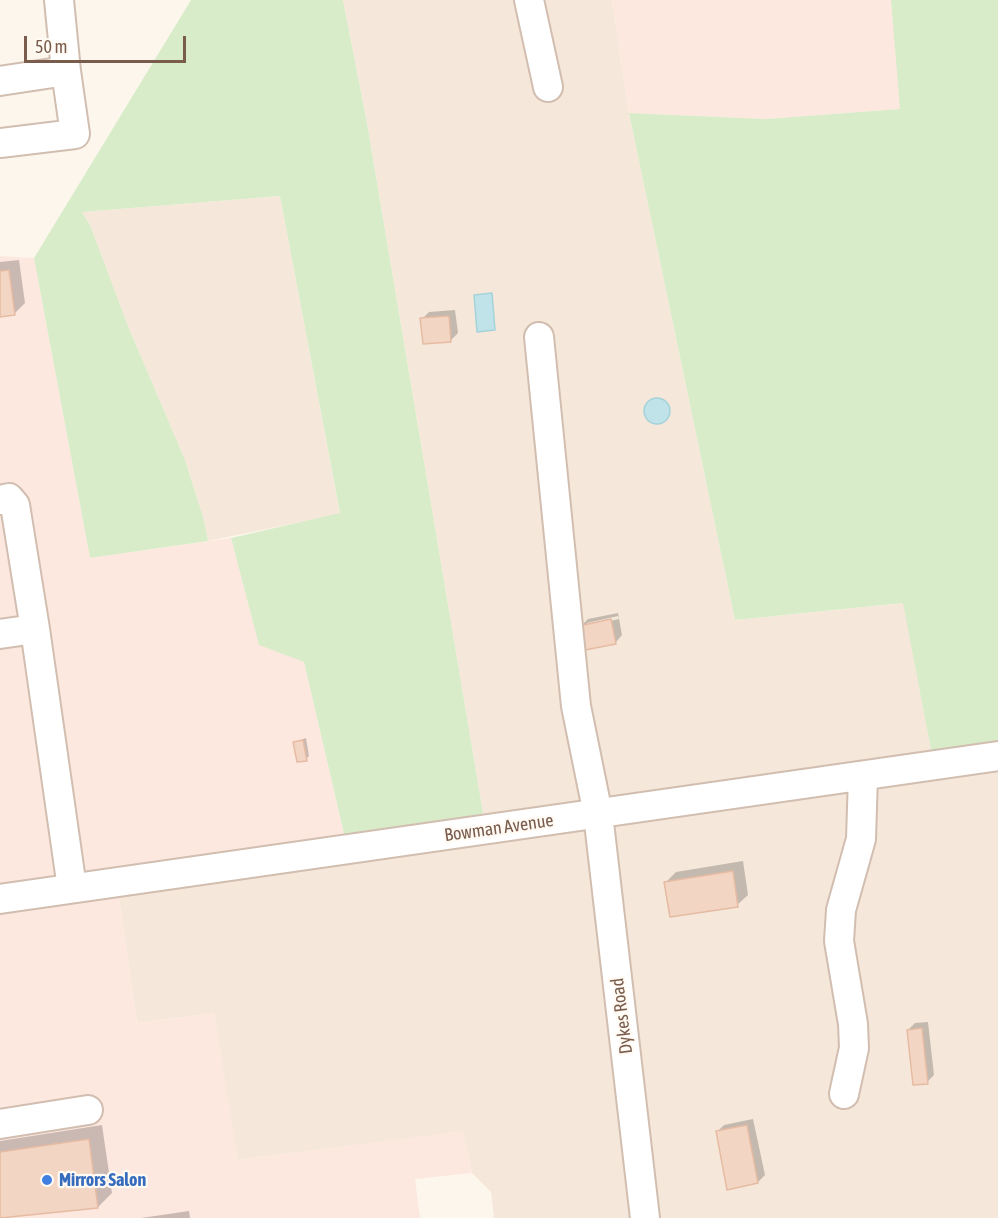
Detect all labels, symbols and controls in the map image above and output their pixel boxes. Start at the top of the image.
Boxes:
scale bar [27,24,189,62]
text: 50 m [35,36,67,57]
street label: Bowman Avenue [443,810,555,846]
street label: Dykes Road [607,977,637,1055]
place label: Mirrors Salon [59,1169,146,1191]
marker: Mirrors Salon [40,1173,54,1187]

